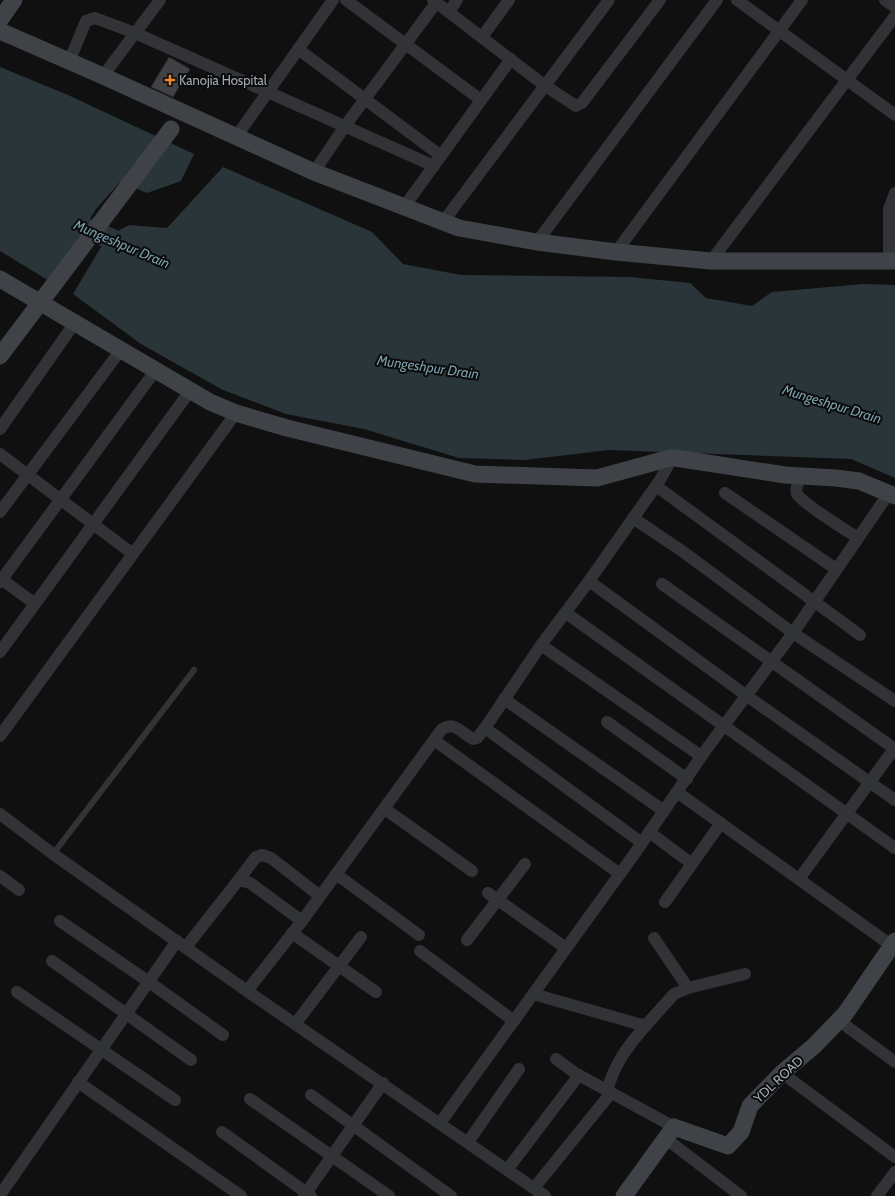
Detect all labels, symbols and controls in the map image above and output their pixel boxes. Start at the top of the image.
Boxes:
place label: Kanojia Hospital [179,72,267,89]
marker: Kanojia Hospital [164,74,176,86]
water label: Mungeshpur Drain [70,215,173,272]
water label: Mungeshpur Drain [375,351,480,383]
water label: Mungeshpur Drain [779,380,884,428]
street label: YDL ROAD [749,1052,806,1106]

